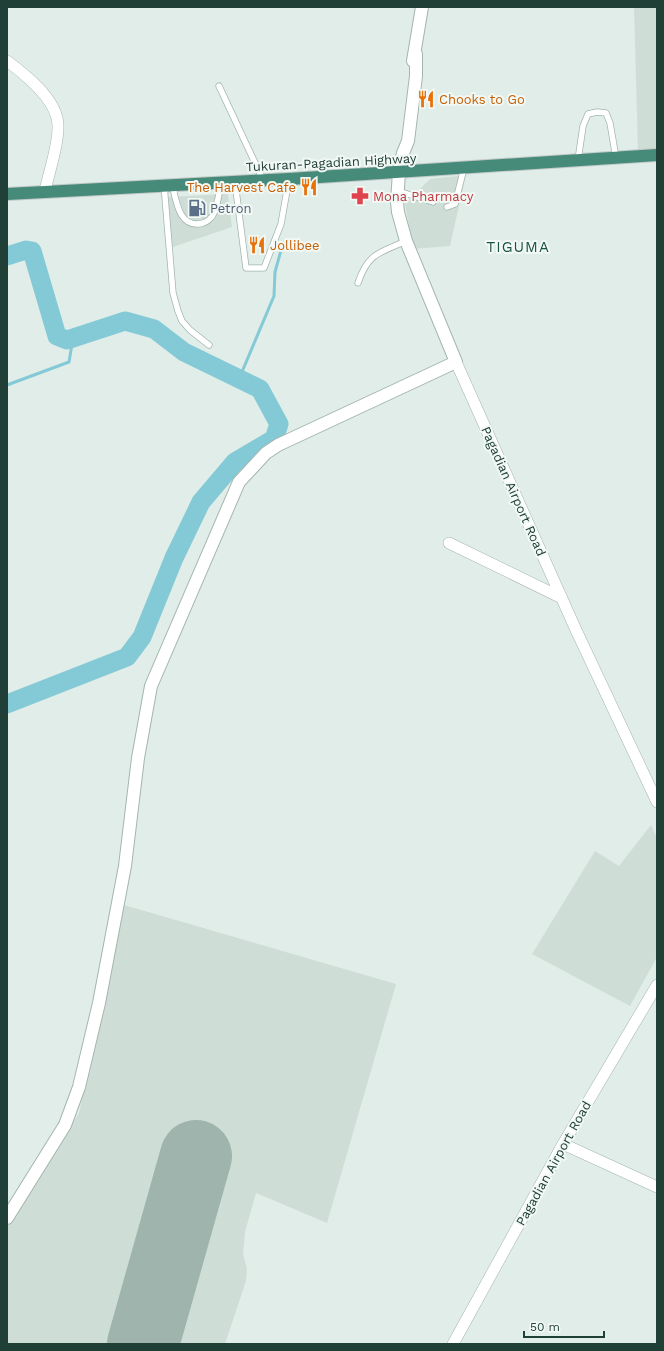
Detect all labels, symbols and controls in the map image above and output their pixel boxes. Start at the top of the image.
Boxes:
restaurant icon: Chooks to Go [416,89,436,109]
place label: Chooks to Go [439,92,525,107]
street label: Tukuran-Pagadian Highway [245,151,417,174]
restaurant icon: The Harvest Cafe [299,177,319,197]
place label: The Harvest Cafe [187,180,296,195]
pharmacy icon: Mona Pharmacy [350,186,370,206]
place label: Mona Pharmacy [373,189,474,204]
fuel station icon: Petron [187,198,207,218]
place label: Petron [210,201,252,216]
restaurant icon: Jollibee [247,235,267,255]
place label: Jollibee [270,238,320,253]
district label: TIGUMA [486,238,550,256]
street label: Pagadian Airport Road [478,424,549,558]
street label: Pagadian Airport Road [513,1098,594,1228]
scale bar [524,1313,604,1339]
text: 50 m [530,1320,560,1334]

